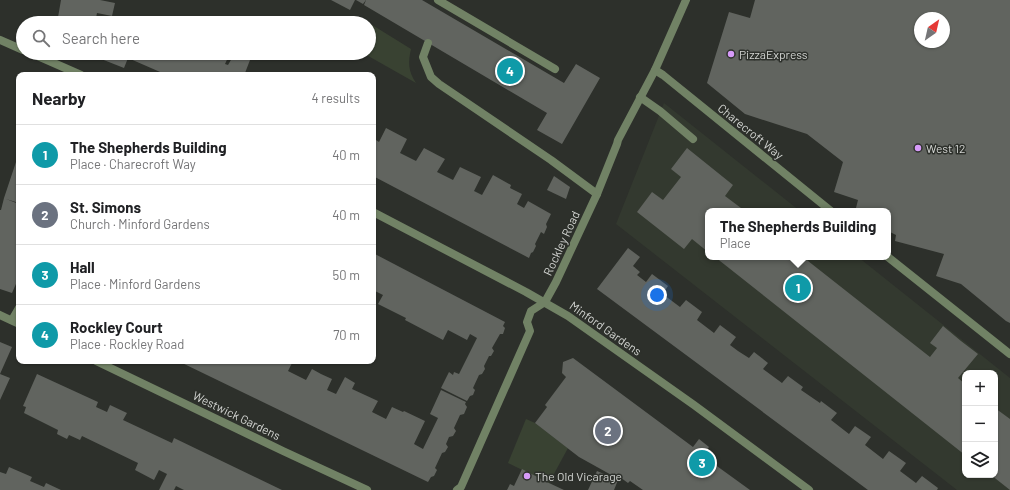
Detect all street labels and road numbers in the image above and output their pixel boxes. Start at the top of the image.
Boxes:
street label: Charecroft Way [715,100,787,162]
street label: Rockley Road [540,209,582,277]
street label: Minford Gardens [567,298,645,358]
street label: Westwick Gardens [191,388,283,442]

